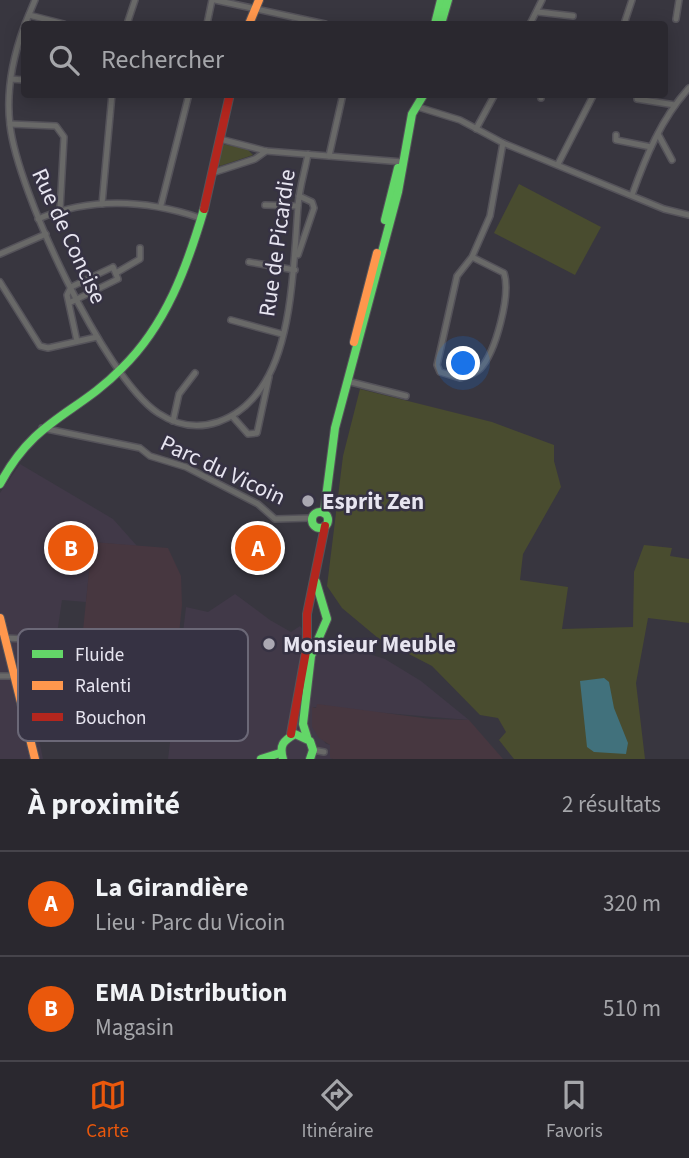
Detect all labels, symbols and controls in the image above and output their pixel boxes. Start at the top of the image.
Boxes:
search box [21,21,668,98]
icon: search [45,41,83,79]
text: Rechercher [101,41,224,78]
street label: Rue de Concise [23,163,115,309]
street label: Rue de Picardie [250,167,304,319]
your location [446,346,480,380]
street label: Parc du Vicoin [155,427,291,513]
place label: Esprit Zen [322,485,424,518]
marker: Esprit Zen [300,493,316,509]
pin: B [48,522,94,574]
pin: A [235,522,281,574]
place label: Monsieur Meuble [283,628,456,661]
legend [18,629,248,741]
marker: Monsieur Meuble [261,636,277,652]
text: Fluide [75,642,124,669]
text: Ralenti [75,673,131,700]
text: Bouchon [75,705,147,732]
text: À proximité [28,783,180,826]
text: 2 résultats [562,788,661,821]
text: La Girandière [95,869,248,906]
text: A [44,887,58,920]
text: 320 m [603,887,661,920]
text: Lieu · Parc du Vicoin [95,906,285,939]
text: EMA Distribution [95,974,287,1011]
text: B [44,992,58,1025]
text: 510 m [603,992,661,1025]
text: Magasin [95,1011,174,1044]
tab: Carte [86,1076,129,1145]
tab: Itinéraire [301,1076,374,1145]
tab: Favoris [546,1076,603,1145]

